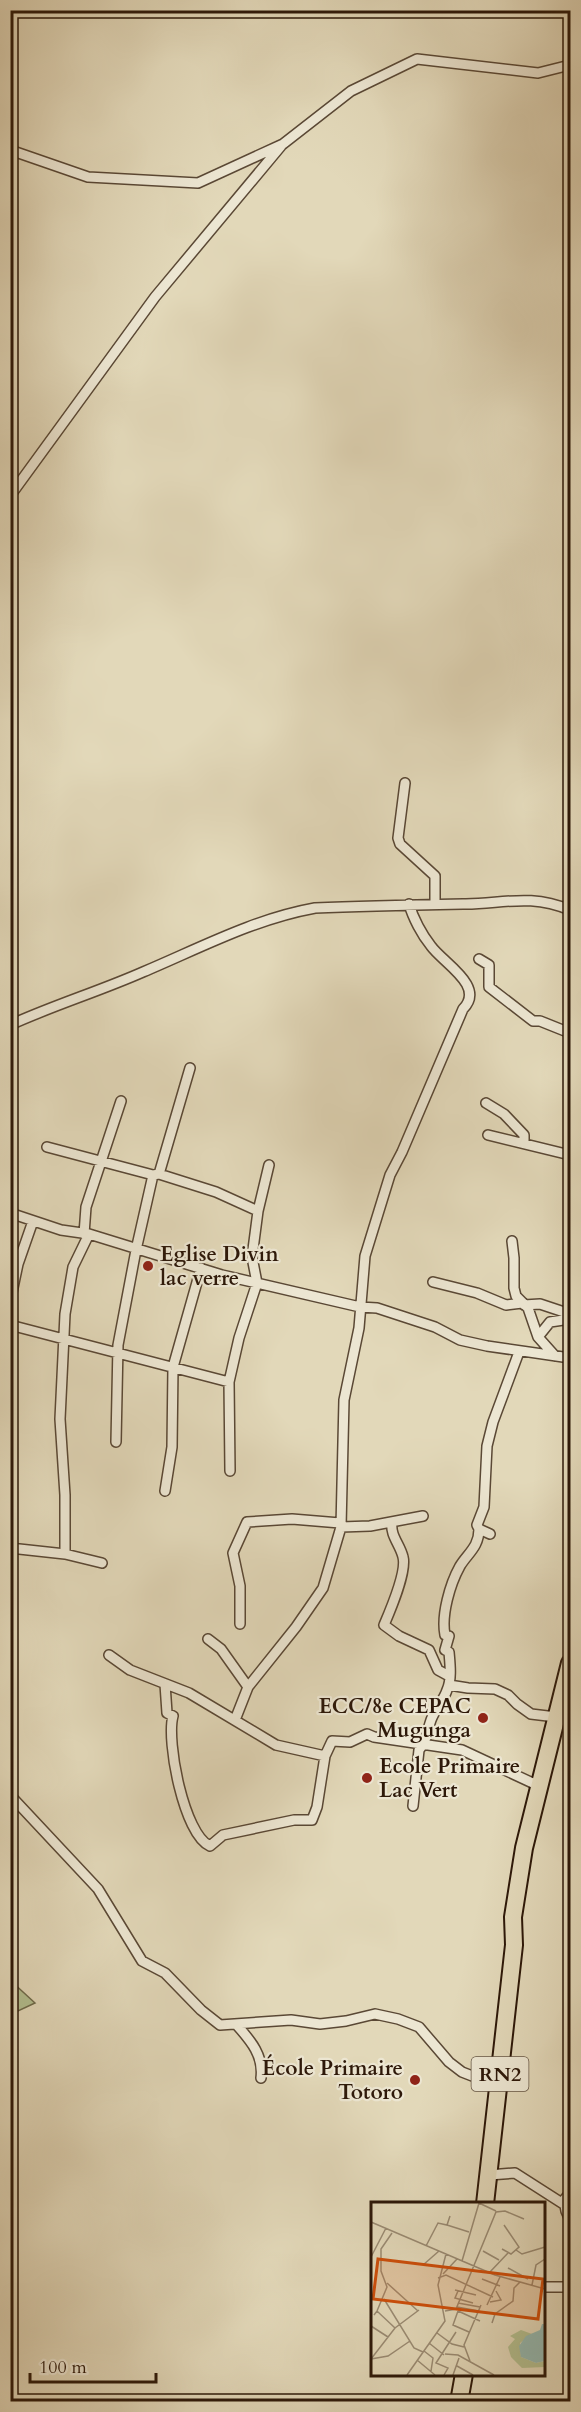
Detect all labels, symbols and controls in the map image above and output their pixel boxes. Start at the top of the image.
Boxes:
place label: Eglise Divin lac verre [160,1240,279,1293]
marker: Eglise Divin lac verre [141,1259,155,1273]
place label: ECC/8e CEPAC Mugunga [318,1692,472,1745]
marker: ECC/8e CEPAC Mugunga [476,1711,490,1725]
place label: Ecole Primaire Lac Vert [379,1752,520,1805]
marker: Ecole Primaire Lac Vert [360,1771,374,1785]
place label: École Primaire Totoro [262,2054,403,2107]
road number: RN2 [472,2057,528,2091]
marker: École Primaire Totoro [408,2073,422,2087]
inset map [371,2202,545,2376]
scale bar [30,2346,156,2384]
text: 100 m [39,2355,87,2380]

